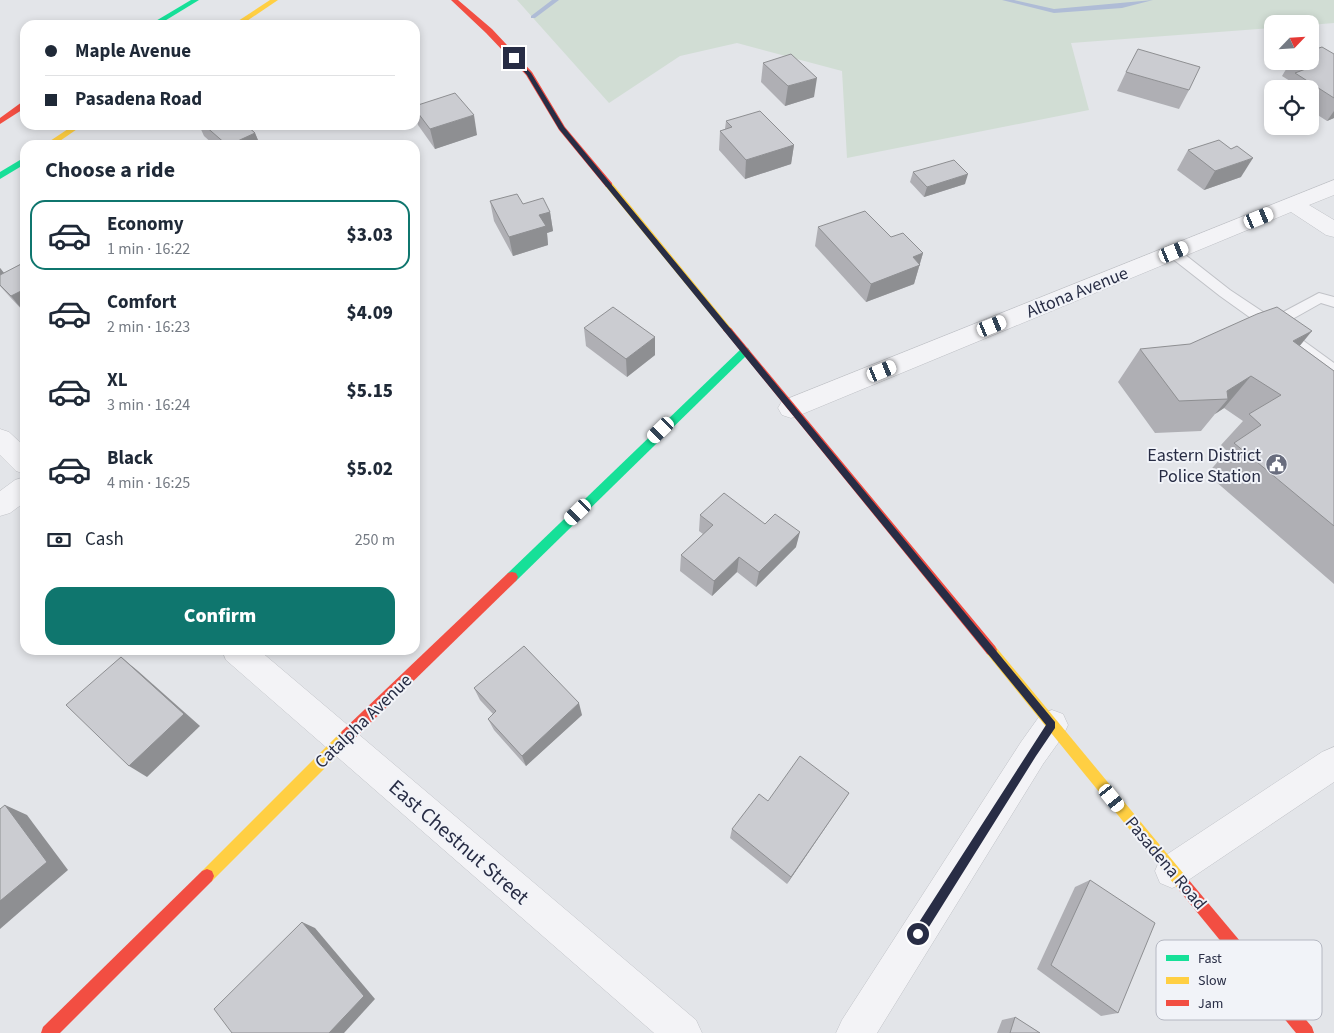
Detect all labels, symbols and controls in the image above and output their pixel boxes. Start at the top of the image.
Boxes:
north arrow [1264,15,1319,70]
map controls [1264,15,1319,135]
text: Maple Avenue [75,38,191,65]
route end [503,47,525,69]
button: locate [1264,80,1319,135]
text: Pasadena Road [75,86,202,113]
text: Choose a ride [45,154,175,186]
car [1242,205,1275,231]
text: Economy [107,211,184,238]
icon: car [47,213,92,258]
text: $3.03 [347,222,393,249]
text: 1 min · 16:22 [107,238,190,260]
car [1157,239,1190,265]
street label: Altona Avenue [1022,261,1132,324]
text: Comfort [107,289,177,316]
icon: car [47,291,92,336]
text: $4.09 [347,300,393,327]
car [975,313,1008,339]
text: 2 min · 16:23 [107,316,190,338]
car [865,358,898,384]
text: XL [107,367,128,394]
icon: car [47,369,92,414]
text: $5.15 [347,378,393,405]
text: 3 min · 16:24 [107,394,190,416]
car [644,414,677,446]
place label: Eastern District Police Station [1147,443,1261,489]
text: Black [107,445,153,472]
icon: car [47,447,92,492]
public building icon: Eastern District Police Station [1265,453,1289,477]
text: $5.02 [347,456,393,483]
text: 4 min · 16:25 [107,472,190,494]
car [561,496,594,528]
icon: cash [45,526,73,554]
text: Cash [85,526,124,553]
text: 250 m [355,529,395,551]
button: Confirm [45,587,395,645]
street label: Catalpha Avenue [309,668,418,774]
street label: East Chestnut Street [382,772,536,912]
car [1096,782,1127,814]
street label: Pasadena Road [1119,811,1212,915]
route start [907,923,929,945]
legend [1156,940,1322,1020]
text: Fast [1198,949,1222,969]
text: Slow [1198,971,1227,991]
text: Jam [1198,994,1223,1014]

